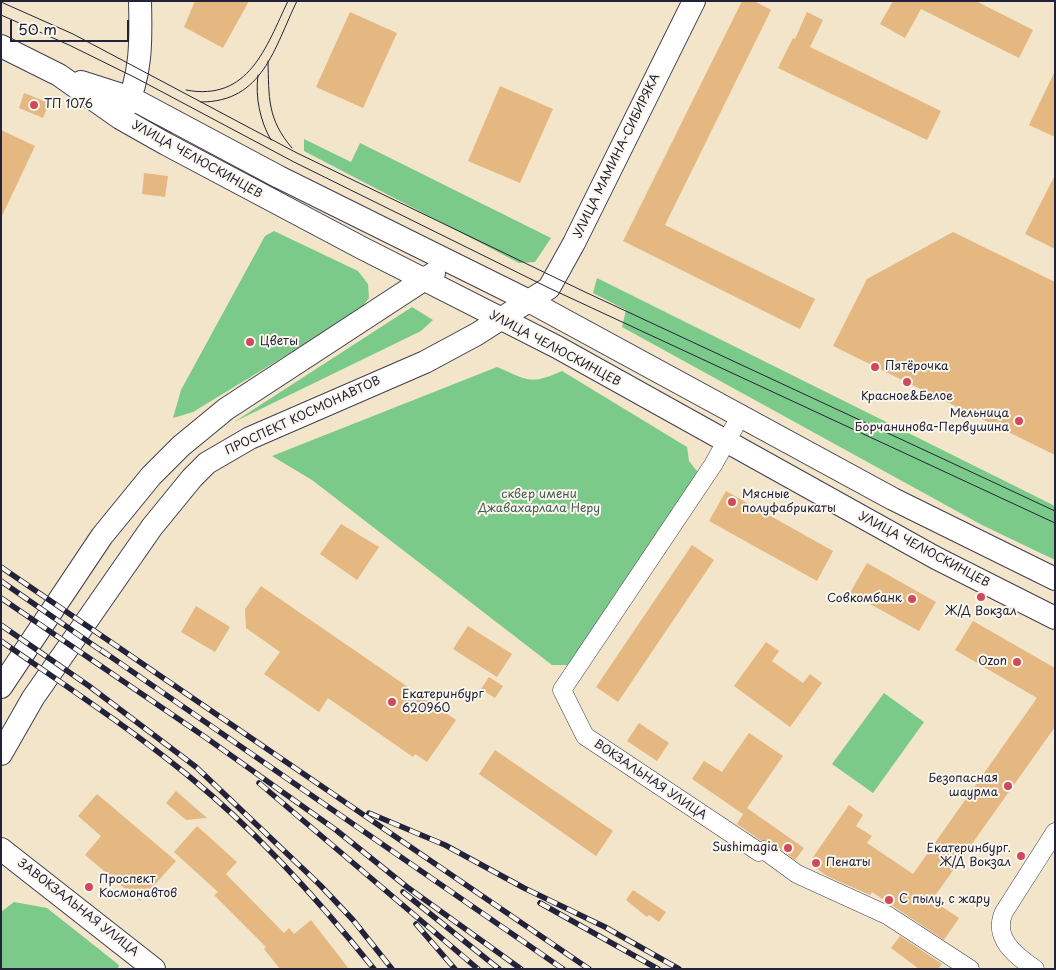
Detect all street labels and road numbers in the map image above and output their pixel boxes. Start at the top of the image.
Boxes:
street label: УЛИЦА МАМИНА-СИБИРЯКА [571,71,663,241]
street label: УЛИЦА ЧЕЛЮСКИНЦЕВ [129,118,265,202]
street label: УЛИЦА ЧЕЛЮСКИНЦЕВ [487,308,623,390]
street label: ПРОСПЕКТ КОСМОНАВТОВ [223,374,383,458]
street label: УЛИЦА ЧЕЛЮСКИНЦЕВ [856,509,992,591]
street label: ВОКЗАЛЬНАЯ УЛИЦА [591,737,709,823]
street label: ЗАВОКЗАЛЬНАЯ УЛИЦА [15,856,141,960]

